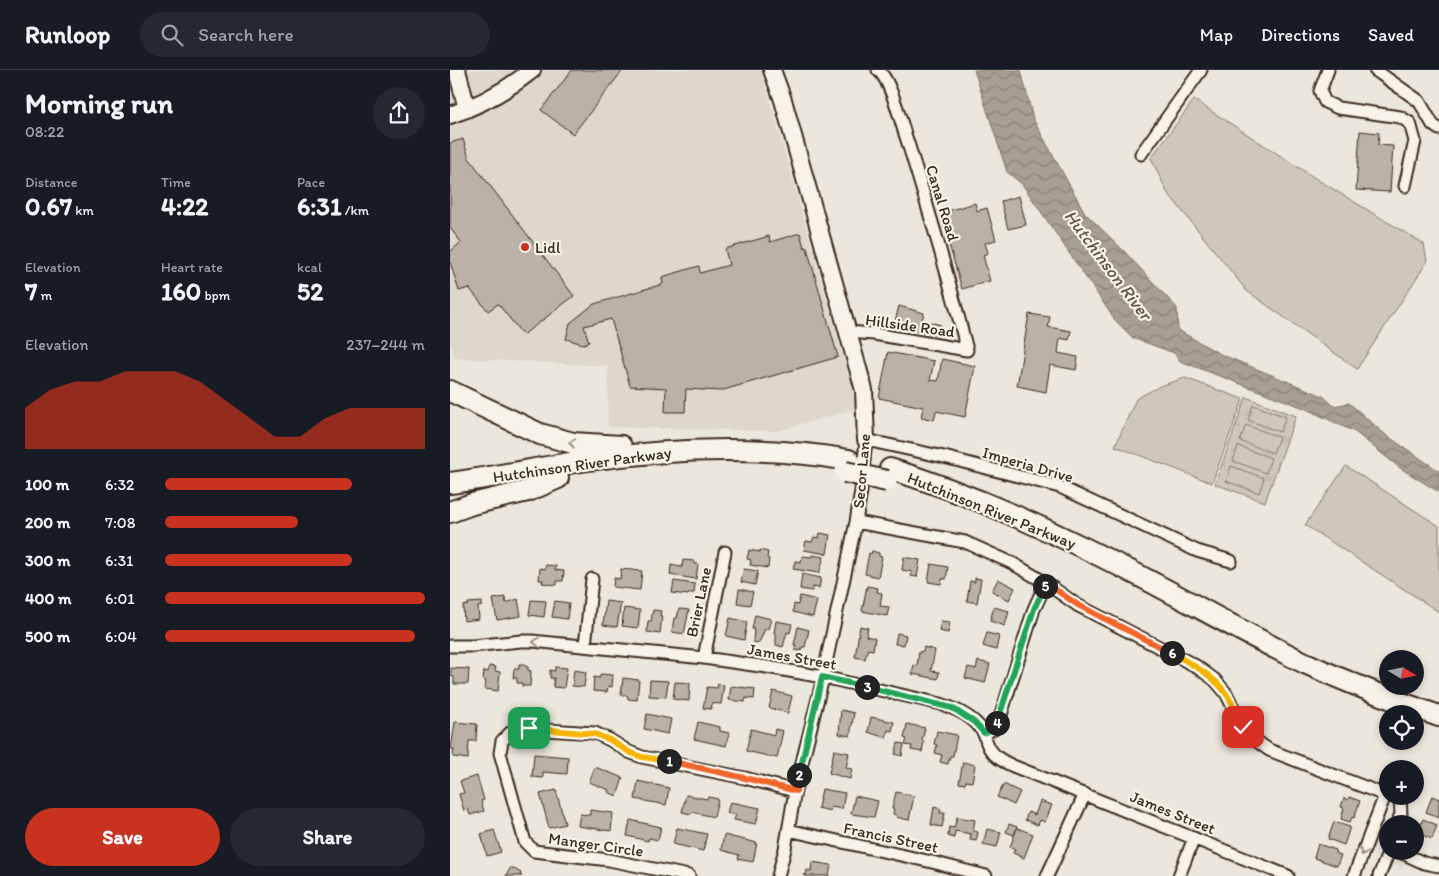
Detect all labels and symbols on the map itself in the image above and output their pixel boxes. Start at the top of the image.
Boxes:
street label: Canal Road [922,163,963,244]
water label: Hutchinson River [1059,206,1158,326]
place label: Lidl [535,238,561,257]
marker: Lidl [519,241,531,253]
street label: Hillside Road [864,310,956,341]
street label: Secor Lane [849,433,874,509]
one-way arrow [568,438,576,448]
street label: Hutchinson River Parkway [492,442,673,486]
street label: Imperia Drive [980,442,1075,486]
street label: Hutchinson River Parkway [905,468,1079,553]
street label: Brier Lane [682,565,715,639]
pin: 5 [1032,574,1058,598]
one-way arrow [532,636,540,647]
street label: James Street [746,639,838,674]
pin: 6 [1160,640,1184,666]
north arrow [1379,650,1424,695]
pin: 3 [854,674,880,700]
pin [1222,706,1264,748]
pin [508,707,550,749]
pin: 4 [984,710,1010,736]
pin: 1 [656,748,682,774]
pin: 2 [786,762,812,788]
street label: James Street [1127,787,1218,838]
street label: Francis Street [842,818,940,857]
street label: Manger Circle [547,828,645,861]
one-way arrow [1359,847,1370,856]

